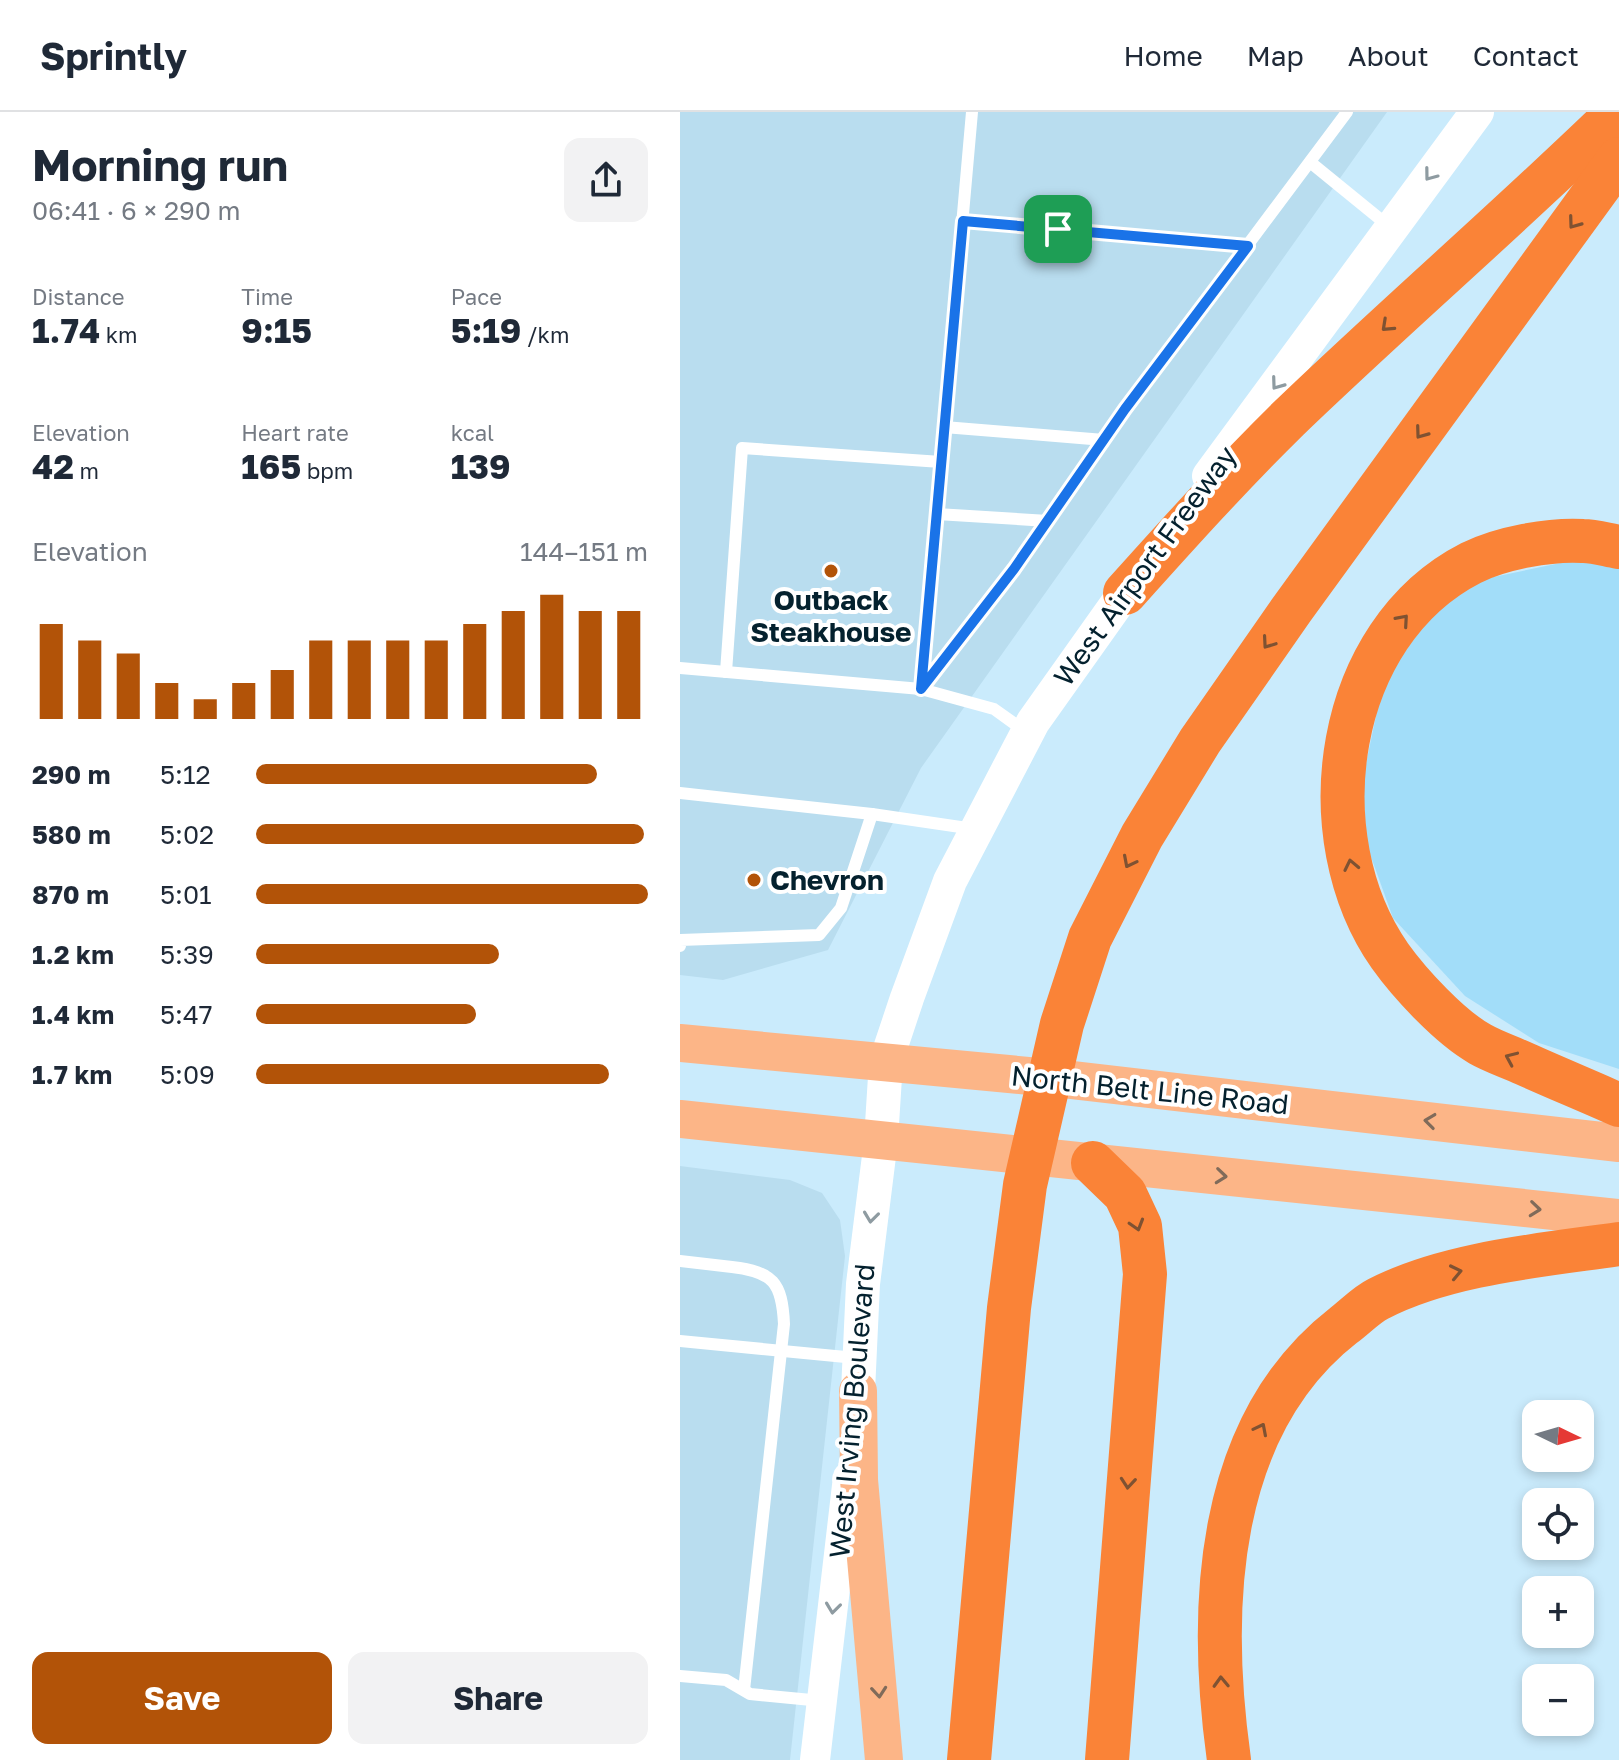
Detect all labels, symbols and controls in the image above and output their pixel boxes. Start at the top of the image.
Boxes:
text: Sprintly [40,33,187,78]
text: Home [1124,39,1203,72]
text: Map [1247,39,1304,72]
text: About [1348,39,1429,72]
text: Contact [1473,39,1579,72]
text: Morning run [32,138,288,191]
button: share [564,138,648,222]
one-way arrow [1426,166,1440,180]
text: 06:41 · 6 × 290 m [32,195,240,226]
pin [1024,195,1092,263]
icon: arrive [1036,207,1080,251]
one-way arrow [1569,214,1583,228]
text: Distance [32,283,124,310]
text: Time [241,283,293,310]
text: Pace [451,283,502,310]
text: 1.74 [32,310,100,350]
text: 9:15 [241,310,312,350]
text: 5:19 [451,310,521,350]
one-way arrow [1382,316,1396,331]
text: km [100,321,138,348]
text: /km [521,321,569,348]
one-way arrow [1272,376,1286,390]
text: Elevation [32,419,130,446]
text: Heart rate [241,419,349,446]
text: kcal [451,419,494,446]
one-way arrow [1416,424,1430,438]
street label: West Airport Freeway [1046,439,1243,692]
text: 42 [32,446,74,486]
text: 165 [241,446,301,486]
text: 139 [451,446,511,486]
text: m [74,457,99,484]
text: bpm [301,457,353,484]
text: Elevation [32,536,148,567]
text: 144–151 m [520,536,648,567]
marker: Outback Steakhouse [822,562,840,580]
place label: Outback Steakhouse [750,583,912,648]
one-way arrow [1394,614,1408,629]
one-way arrow [1263,635,1278,649]
text: 290 m [32,759,111,790]
text: 5:12 [160,759,211,790]
text: 580 m [32,819,111,850]
text: 5:02 [160,819,214,850]
one-way arrow [1123,854,1138,869]
one-way arrow [1343,858,1360,872]
place label: Chevron [770,863,884,896]
marker: Chevron [745,871,763,889]
text: 870 m [32,879,109,910]
text: 5:01 [160,879,212,910]
text: 1.2 km [32,939,114,970]
text: 5:39 [160,939,214,970]
text: 1.4 km [32,999,114,1030]
text: 5:47 [160,999,213,1030]
one-way arrow [1504,1051,1519,1067]
text: 1.7 km [32,1059,112,1090]
text: 5:09 [160,1059,215,1090]
street label: North Belt Line Road [1010,1059,1291,1120]
one-way arrow [1423,1113,1436,1130]
one-way arrow [1215,1168,1228,1185]
one-way arrow [1529,1201,1542,1218]
one-way arrow [863,1211,880,1224]
one-way arrow [1128,1218,1144,1231]
street label: West Irving Boulevard [822,1262,881,1560]
one-way arrow [1449,1264,1462,1281]
north arrow [1522,1400,1594,1472]
map controls [1522,1400,1594,1736]
one-way arrow [1252,1422,1267,1437]
one-way arrow [1120,1477,1137,1490]
button: locate [1522,1488,1594,1560]
button: + [1522,1576,1594,1648]
one-way arrow [824,1602,841,1615]
button: Save [32,1652,332,1744]
button: Share [348,1652,648,1744]
button: − [1522,1664,1594,1736]
one-way arrow [1213,1675,1230,1688]
one-way arrow [870,1686,887,1699]

